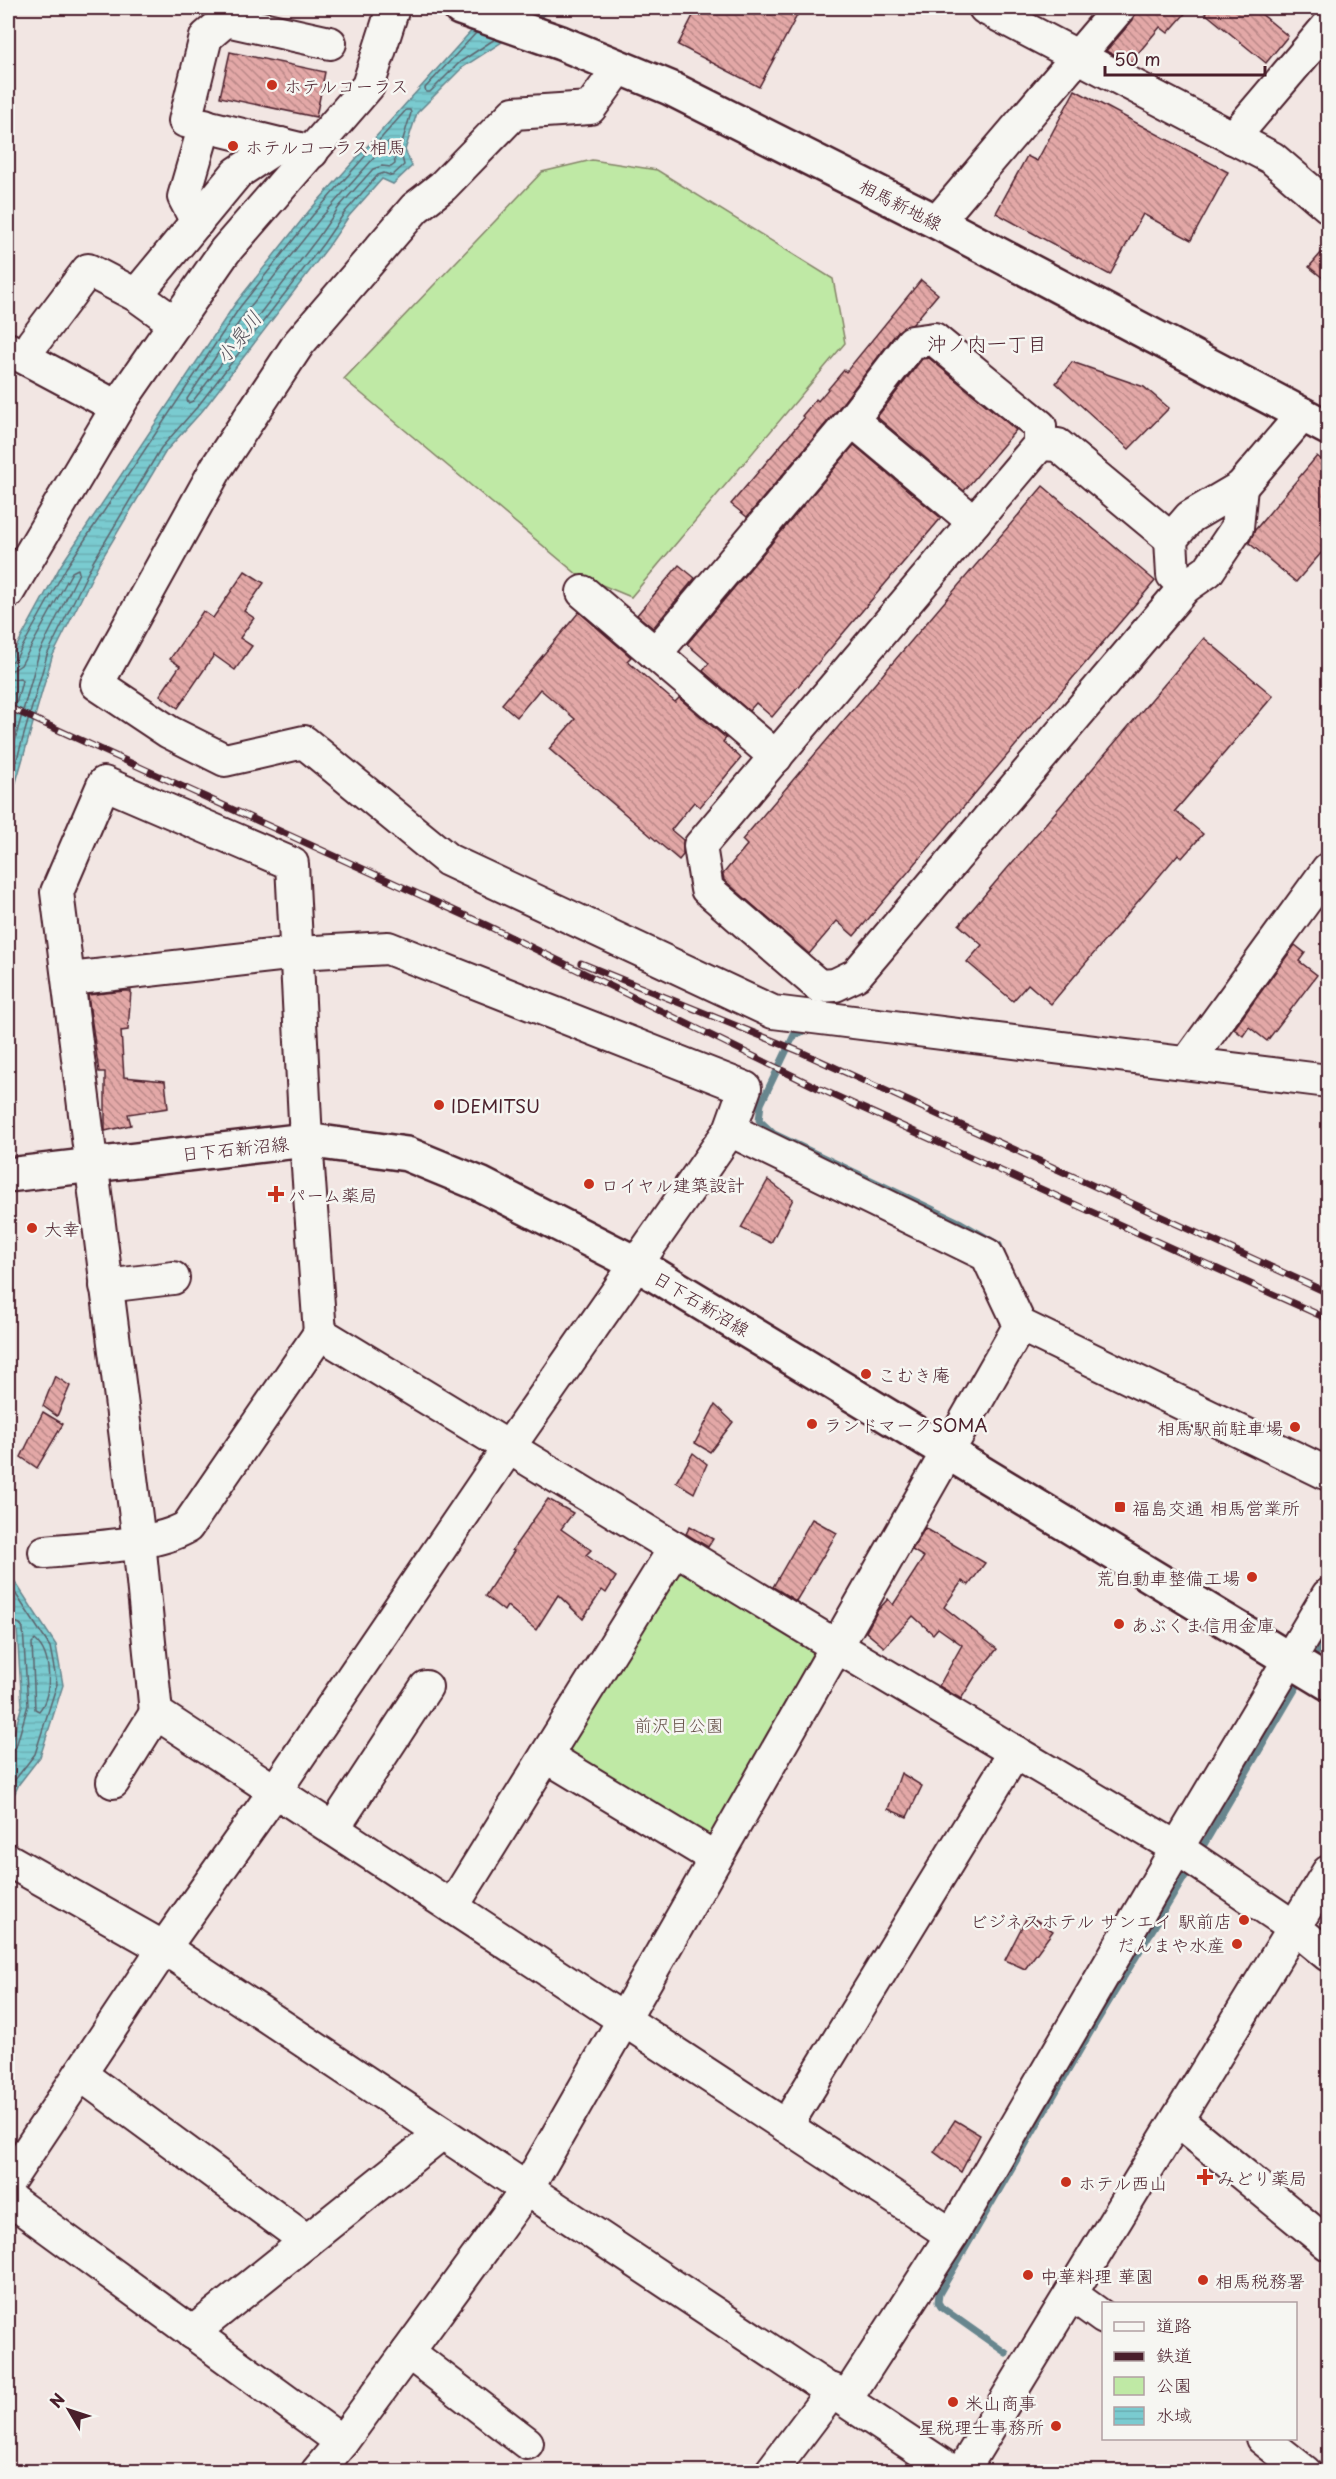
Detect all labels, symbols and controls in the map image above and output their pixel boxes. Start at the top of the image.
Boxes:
scale bar [1105,39,1266,77]
text: 50 m [1114,45,1161,72]
place label: ホテルコーラス [284,72,409,99]
marker: ホテルコーラス [265,78,279,92]
place label: ホテルコーラス相馬 [245,133,406,160]
marker: ホテルコーラス相馬 [226,139,240,153]
street label: 相馬新地線 [855,172,947,236]
water label: 小泉川 [208,304,268,370]
district label: 沖ノ内一丁目 [927,328,1047,358]
place label: IDEMITSU [451,1092,540,1119]
marker: IDEMITSU [432,1098,446,1112]
street label: 日下石新沼線 [180,1129,290,1167]
place label: ロイヤル建築設計 [601,1171,745,1198]
marker: ロイヤル建築設計 [582,1177,596,1191]
place label: パーム薬局 [288,1181,377,1208]
marker: パーム薬局 [269,1187,283,1201]
place label: 大幸 [44,1215,80,1242]
marker: 大幸 [25,1221,39,1235]
street label: 日下石新沼線 [649,1264,755,1342]
place label: こむき庵 [878,1361,950,1388]
marker: こむき庵 [859,1367,873,1381]
place label: ランドマークSOMA [824,1411,987,1438]
place label: 相馬駅前駐車場 [1157,1414,1283,1441]
marker: ランドマークSOMA [805,1417,819,1431]
marker: 相馬駅前駐車場 [1288,1420,1302,1434]
place label: 福島交通 相馬営業所 [1132,1494,1300,1521]
marker: 福島交通 相馬営業所 [1113,1500,1127,1514]
place label: 荒自動車整備工場 [1096,1564,1240,1591]
marker: 荒自動車整備工場 [1245,1570,1259,1584]
place label: あぶくま信用金庫 [1131,1611,1275,1638]
marker: あぶくま信用金庫 [1112,1617,1126,1631]
park label: 前沢目公園 [634,1711,724,1738]
place label: ビジネスホテル サンエイ 駅前店 [970,1907,1232,1934]
marker: ビジネスホテル サンエイ 駅前店 [1237,1913,1251,1927]
place label: だんまや水産 [1117,1931,1225,1958]
marker: だんまや水産 [1230,1937,1244,1951]
place label: みどり薬局 [1217,2164,1307,2191]
place label: ホテル西山 [1078,2169,1167,2196]
marker: みどり薬局 [1198,2170,1212,2184]
marker: ホテル西山 [1059,2175,1073,2189]
place label: 中華料理 華園 [1040,2262,1154,2289]
place label: 相馬税務署 [1215,2267,1305,2294]
marker: 中華料理 華園 [1021,2268,1035,2282]
marker: 相馬税務署 [1196,2273,1210,2287]
legend [1102,2302,1297,2440]
text: 道路 [1156,2311,1192,2338]
text: 鉄道 [1156,2341,1192,2368]
text: 公園 [1156,2371,1192,2398]
north arrow [39,2380,99,2440]
text: N [43,2387,70,2412]
place label: 米山商事 [965,2389,1037,2416]
marker: 米山商事 [946,2395,960,2409]
text: 水域 [1156,2401,1192,2428]
place label: 星税理士事務所 [918,2413,1044,2440]
marker: 星税理士事務所 [1049,2419,1063,2433]

